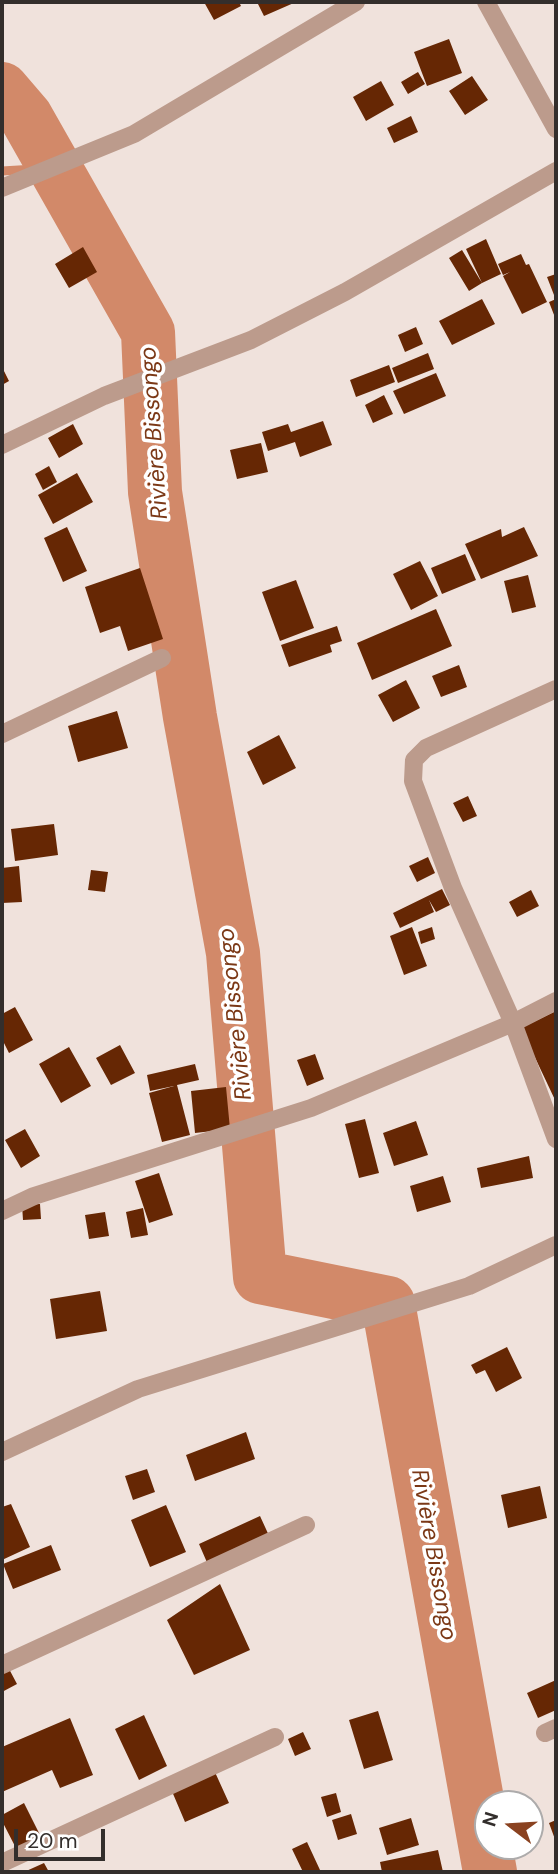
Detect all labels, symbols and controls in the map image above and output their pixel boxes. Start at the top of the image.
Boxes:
water label: Rivière Bissongo [135,346,175,520]
water label: Rivière Bissongo [213,926,259,1102]
water label: Rivière Bissongo [404,1467,462,1643]
north arrow [474,1790,544,1860]
text: N [476,1809,504,1830]
scale bar [18,1814,108,1858]
text: 20 m [27,1827,78,1855]

